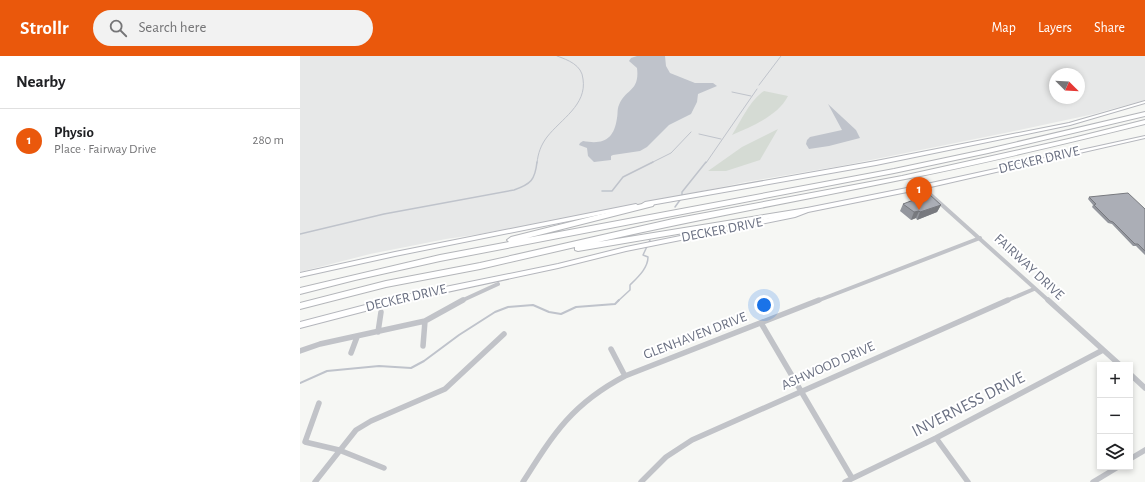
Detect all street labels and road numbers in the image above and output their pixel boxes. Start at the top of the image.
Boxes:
street label: DECKER DRIVE [997,144,1081,176]
street label: DECKER DRIVE [680,215,764,245]
street label: FAIRWAY DRIVE [992,231,1067,303]
street label: DECKER DRIVE [364,282,448,314]
street label: GLENHAVEN DRIVE [641,310,749,362]
street label: ASHWOOD DRIVE [779,339,877,393]
street label: INVERNESS DRIVE [909,368,1027,440]

